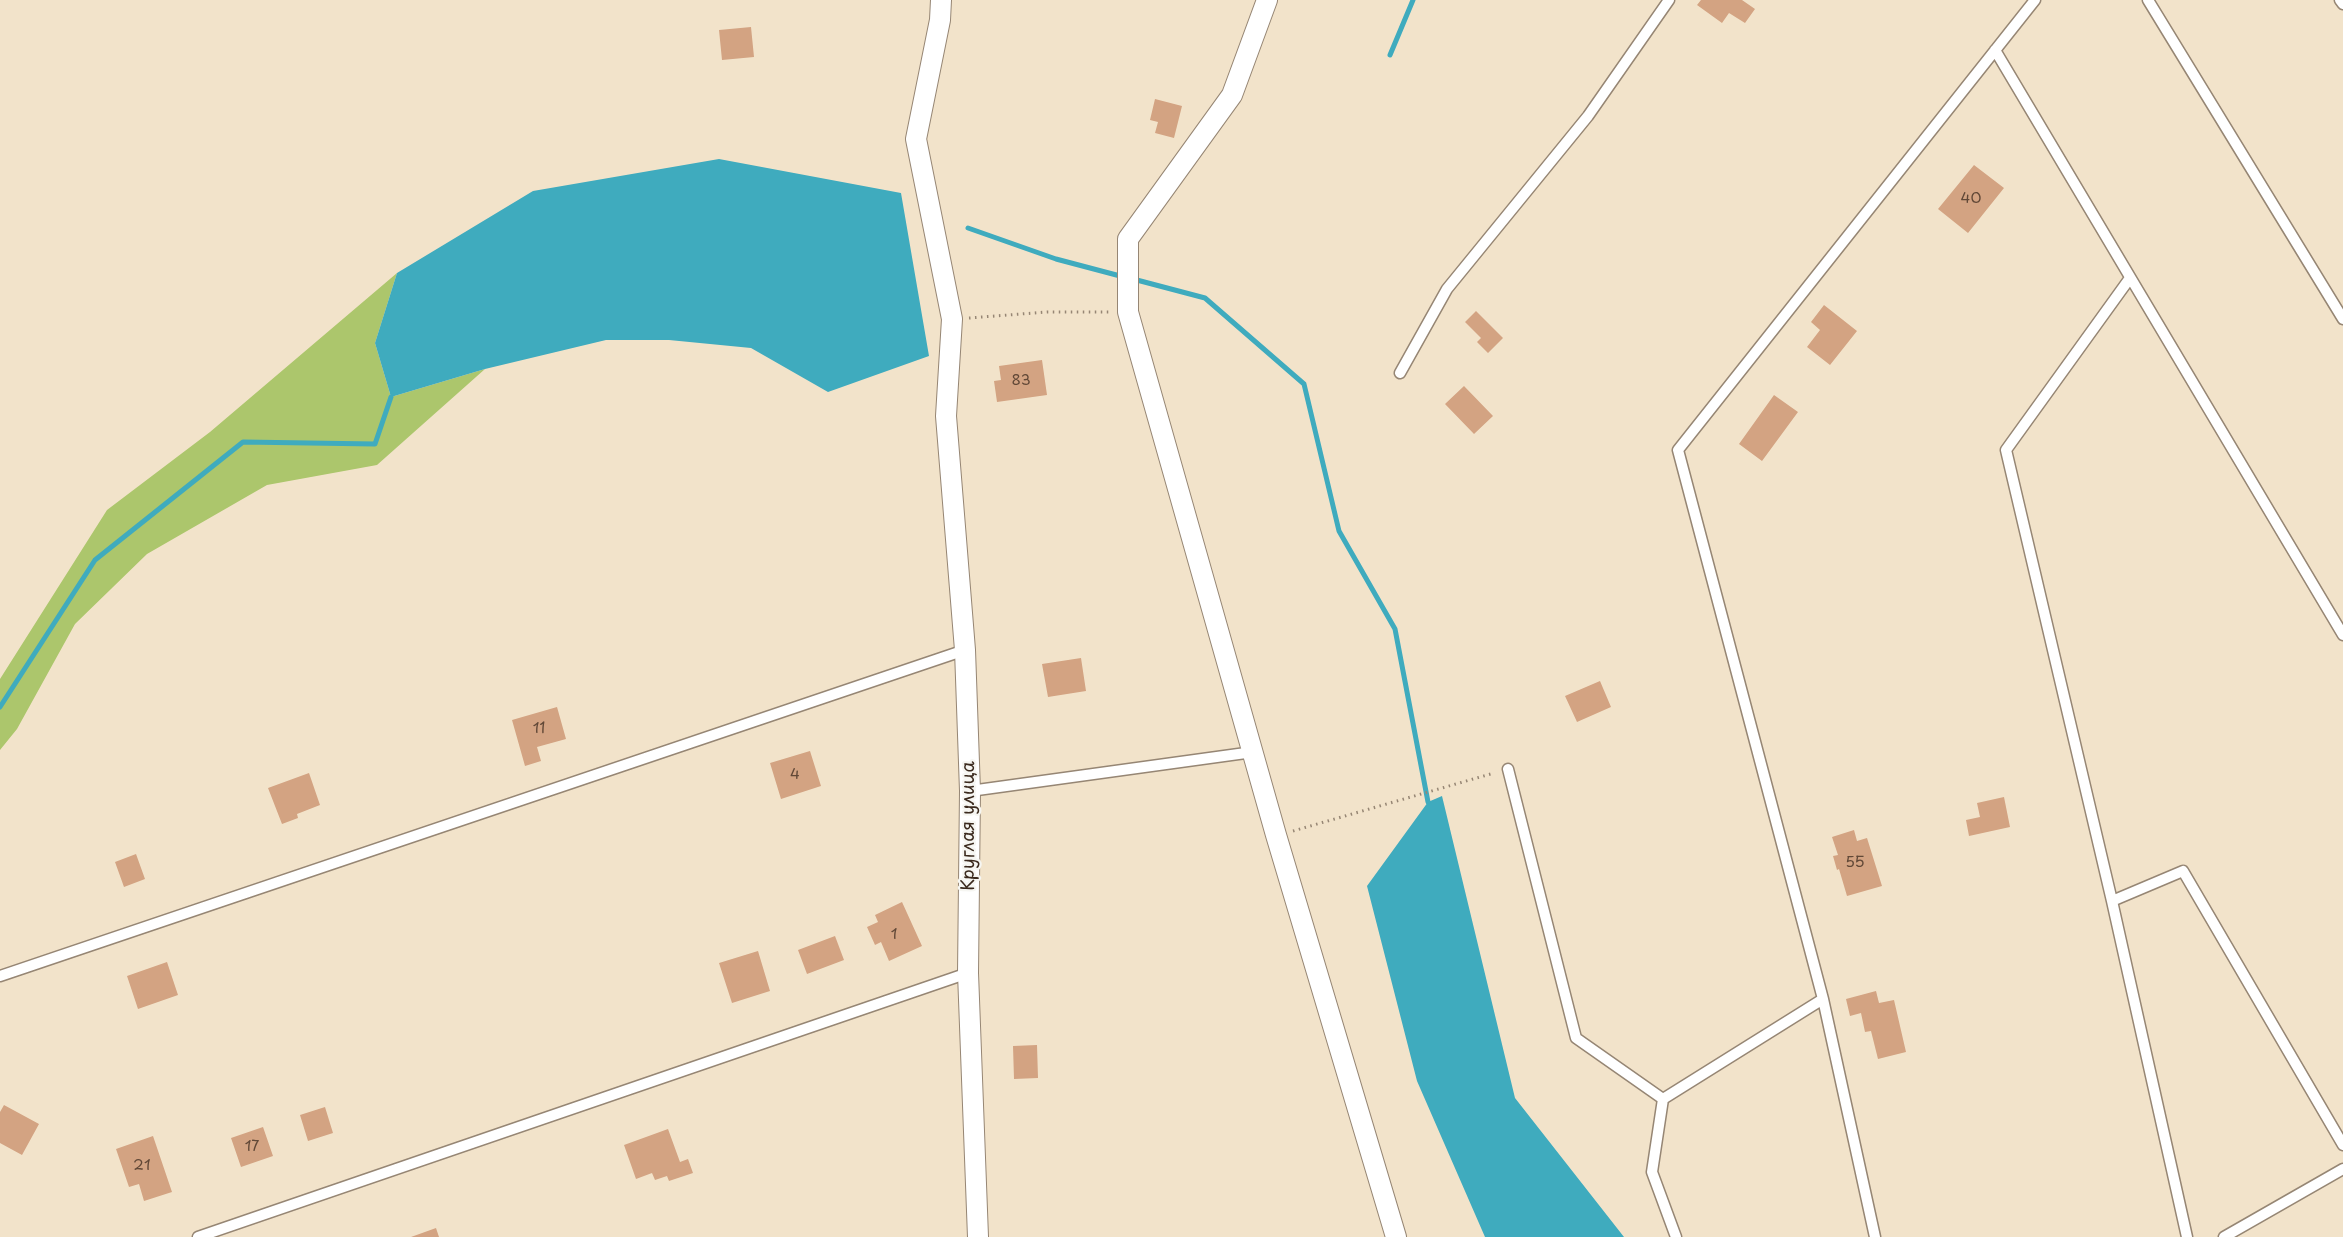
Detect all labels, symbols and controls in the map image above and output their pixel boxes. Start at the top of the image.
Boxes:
house number: 40 [1961,190,1981,208]
house number: 83 [1011,372,1031,390]
house number: 11 [533,720,545,738]
street label: Круглая улица [958,761,980,891]
house number: 4 [790,766,800,784]
house number: 55 [1845,854,1865,872]
house number: 1 [891,926,897,944]
house number: 17 [245,1138,259,1156]
house number: 21 [133,1157,151,1175]

